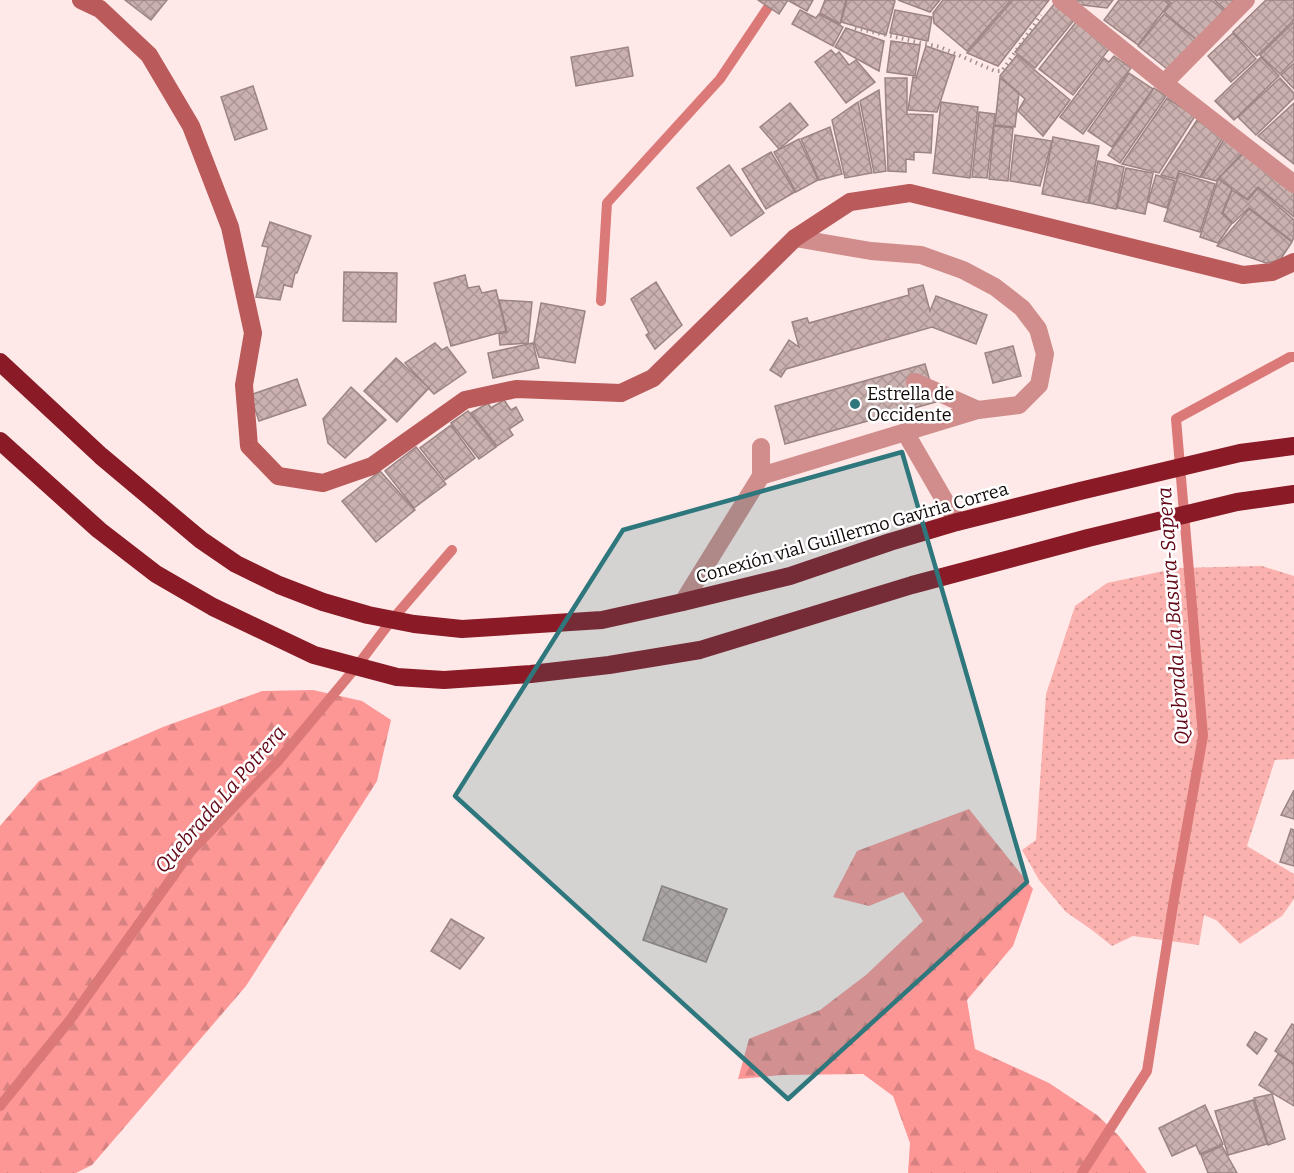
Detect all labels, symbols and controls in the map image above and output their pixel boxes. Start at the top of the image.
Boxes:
place label: Estrella de Occidente [867,383,954,426]
marker: Estrella de Occidente [848,397,862,411]
street label: Conexión vial Guillermo Gaviria Correa [693,478,1011,588]
water label: Quebrada La Basura-Sapera [1152,486,1194,746]
water label: Quebrada La Potrera [149,720,291,878]

